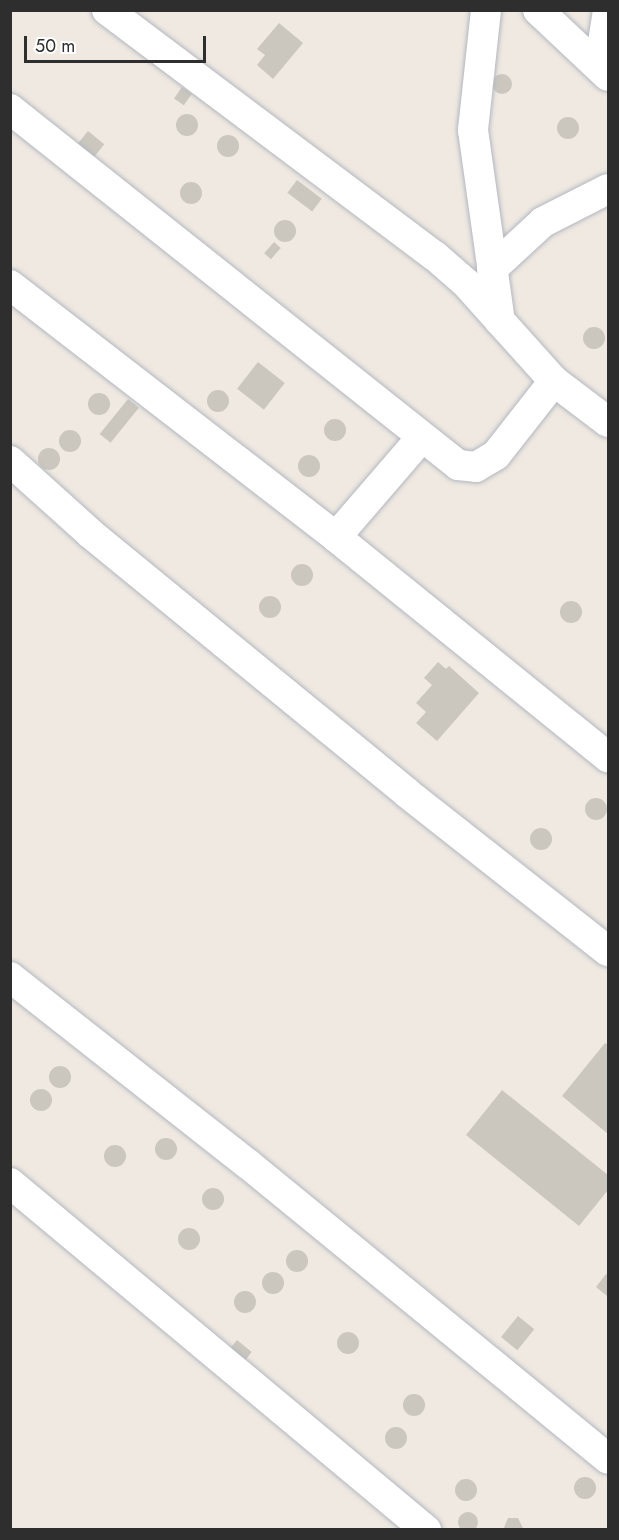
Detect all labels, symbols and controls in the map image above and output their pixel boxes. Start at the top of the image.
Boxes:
scale bar [27,24,208,62]
text: 50 m [35,33,75,59]

